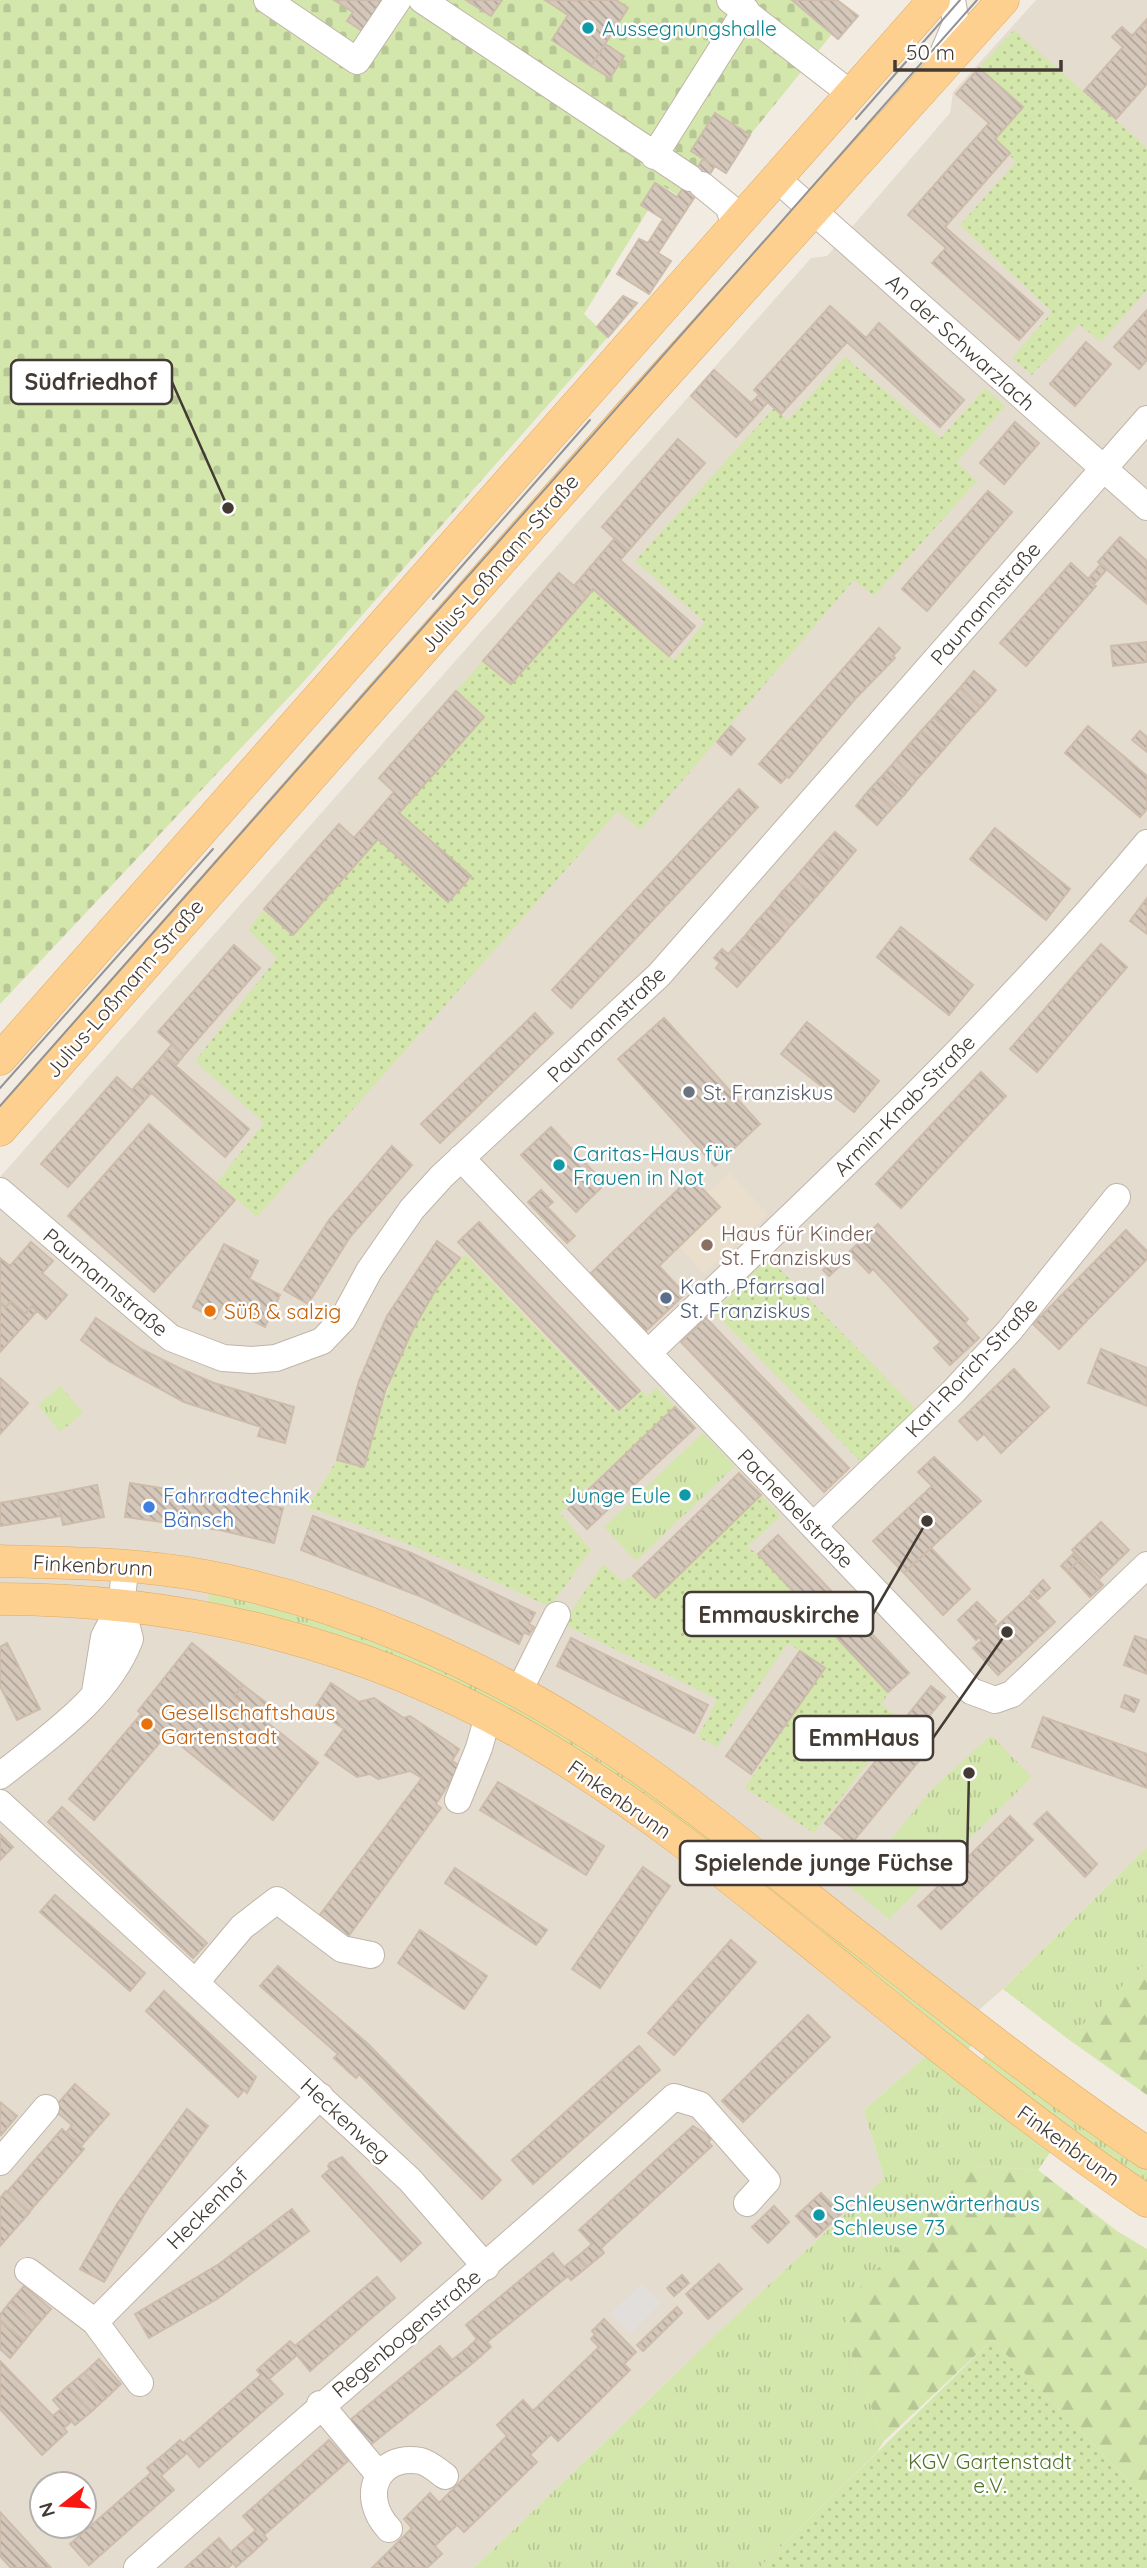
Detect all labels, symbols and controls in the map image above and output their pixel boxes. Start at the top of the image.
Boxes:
place label: Aussegnungshalle [602,15,777,41]
marker: Aussegnungshalle [580,20,596,36]
scale bar [895,28,1061,72]
text: 50 m [906,39,955,65]
street label: An der Schwarzlach [881,268,1041,416]
callout: Südfriedhof [11,360,172,404]
text: Südfriedhof [24,367,158,396]
street label: Julius-Loßmann-Straße [414,468,584,658]
street label: Paumannstraße [924,536,1046,670]
street label: Julius-Loßmann-Straße [39,893,209,1083]
street label: Paumannstraße [541,961,671,1087]
street label: Armin-Knab-Straße [828,1029,980,1181]
place label: St. Franziskus [703,1079,833,1105]
marker: St. Franziskus [681,1084,697,1100]
place label: Caritas-Haus für Frauen in Not [573,1140,733,1190]
marker: Caritas-Haus für Frauen in Not [551,1157,567,1173]
place label: Haus für Kinder St. Franziskus [721,1220,873,1270]
street label: Paumannstraße [38,1222,174,1342]
marker: Haus für Kinder St. Franziskus [699,1237,715,1253]
place label: Kath. Pfarrsaal St. Franziskus [680,1273,825,1323]
marker: Kath. Pfarrsaal St. Franziskus [658,1290,674,1306]
street label: Karl-Rorich-Straße [899,1291,1043,1443]
place label: Süß & salzig [224,1298,341,1324]
marker: Süß & salzig [202,1303,218,1319]
street label: Pachelbelstraße [732,1443,860,1573]
place label: Fahrradtechnik Bänsch [163,1482,310,1532]
place label: Junge Eule [564,1482,671,1508]
marker: Junge Eule [677,1487,693,1503]
marker: Fahrradtechnik Bänsch [141,1499,157,1515]
street label: Finkenbrunn [32,1549,154,1581]
callout: Emmauskirche [684,1592,873,1636]
text: Emmauskirche [698,1600,860,1629]
place label: Gesellschaftshaus Gartenstadt [161,1699,335,1749]
marker: Gesellschaftshaus Gartenstadt [139,1716,155,1732]
callout: EmmHaus [794,1716,933,1760]
text: EmmHaus [809,1723,919,1752]
street label: Finkenbrunn [563,1754,677,1844]
callout: Spielende junge Füchse [680,1841,967,1885]
text: Spielende junge Füchse [695,1848,953,1877]
street label: Heckenweg [296,2072,396,2168]
street label: Finkenbrunn [1013,2099,1125,2191]
street label: Heckenhof [161,2161,254,2254]
place label: Schleusenwärterhaus Schleuse 73 [833,2190,1040,2240]
marker: Schleusenwärterhaus Schleuse 73 [811,2207,827,2223]
street label: Regenbogenstraße [326,2263,486,2403]
park label: KGV Gartenstadt e.V. [908,2448,1072,2498]
north arrow [28,2470,98,2540]
text: N [33,2500,60,2520]

